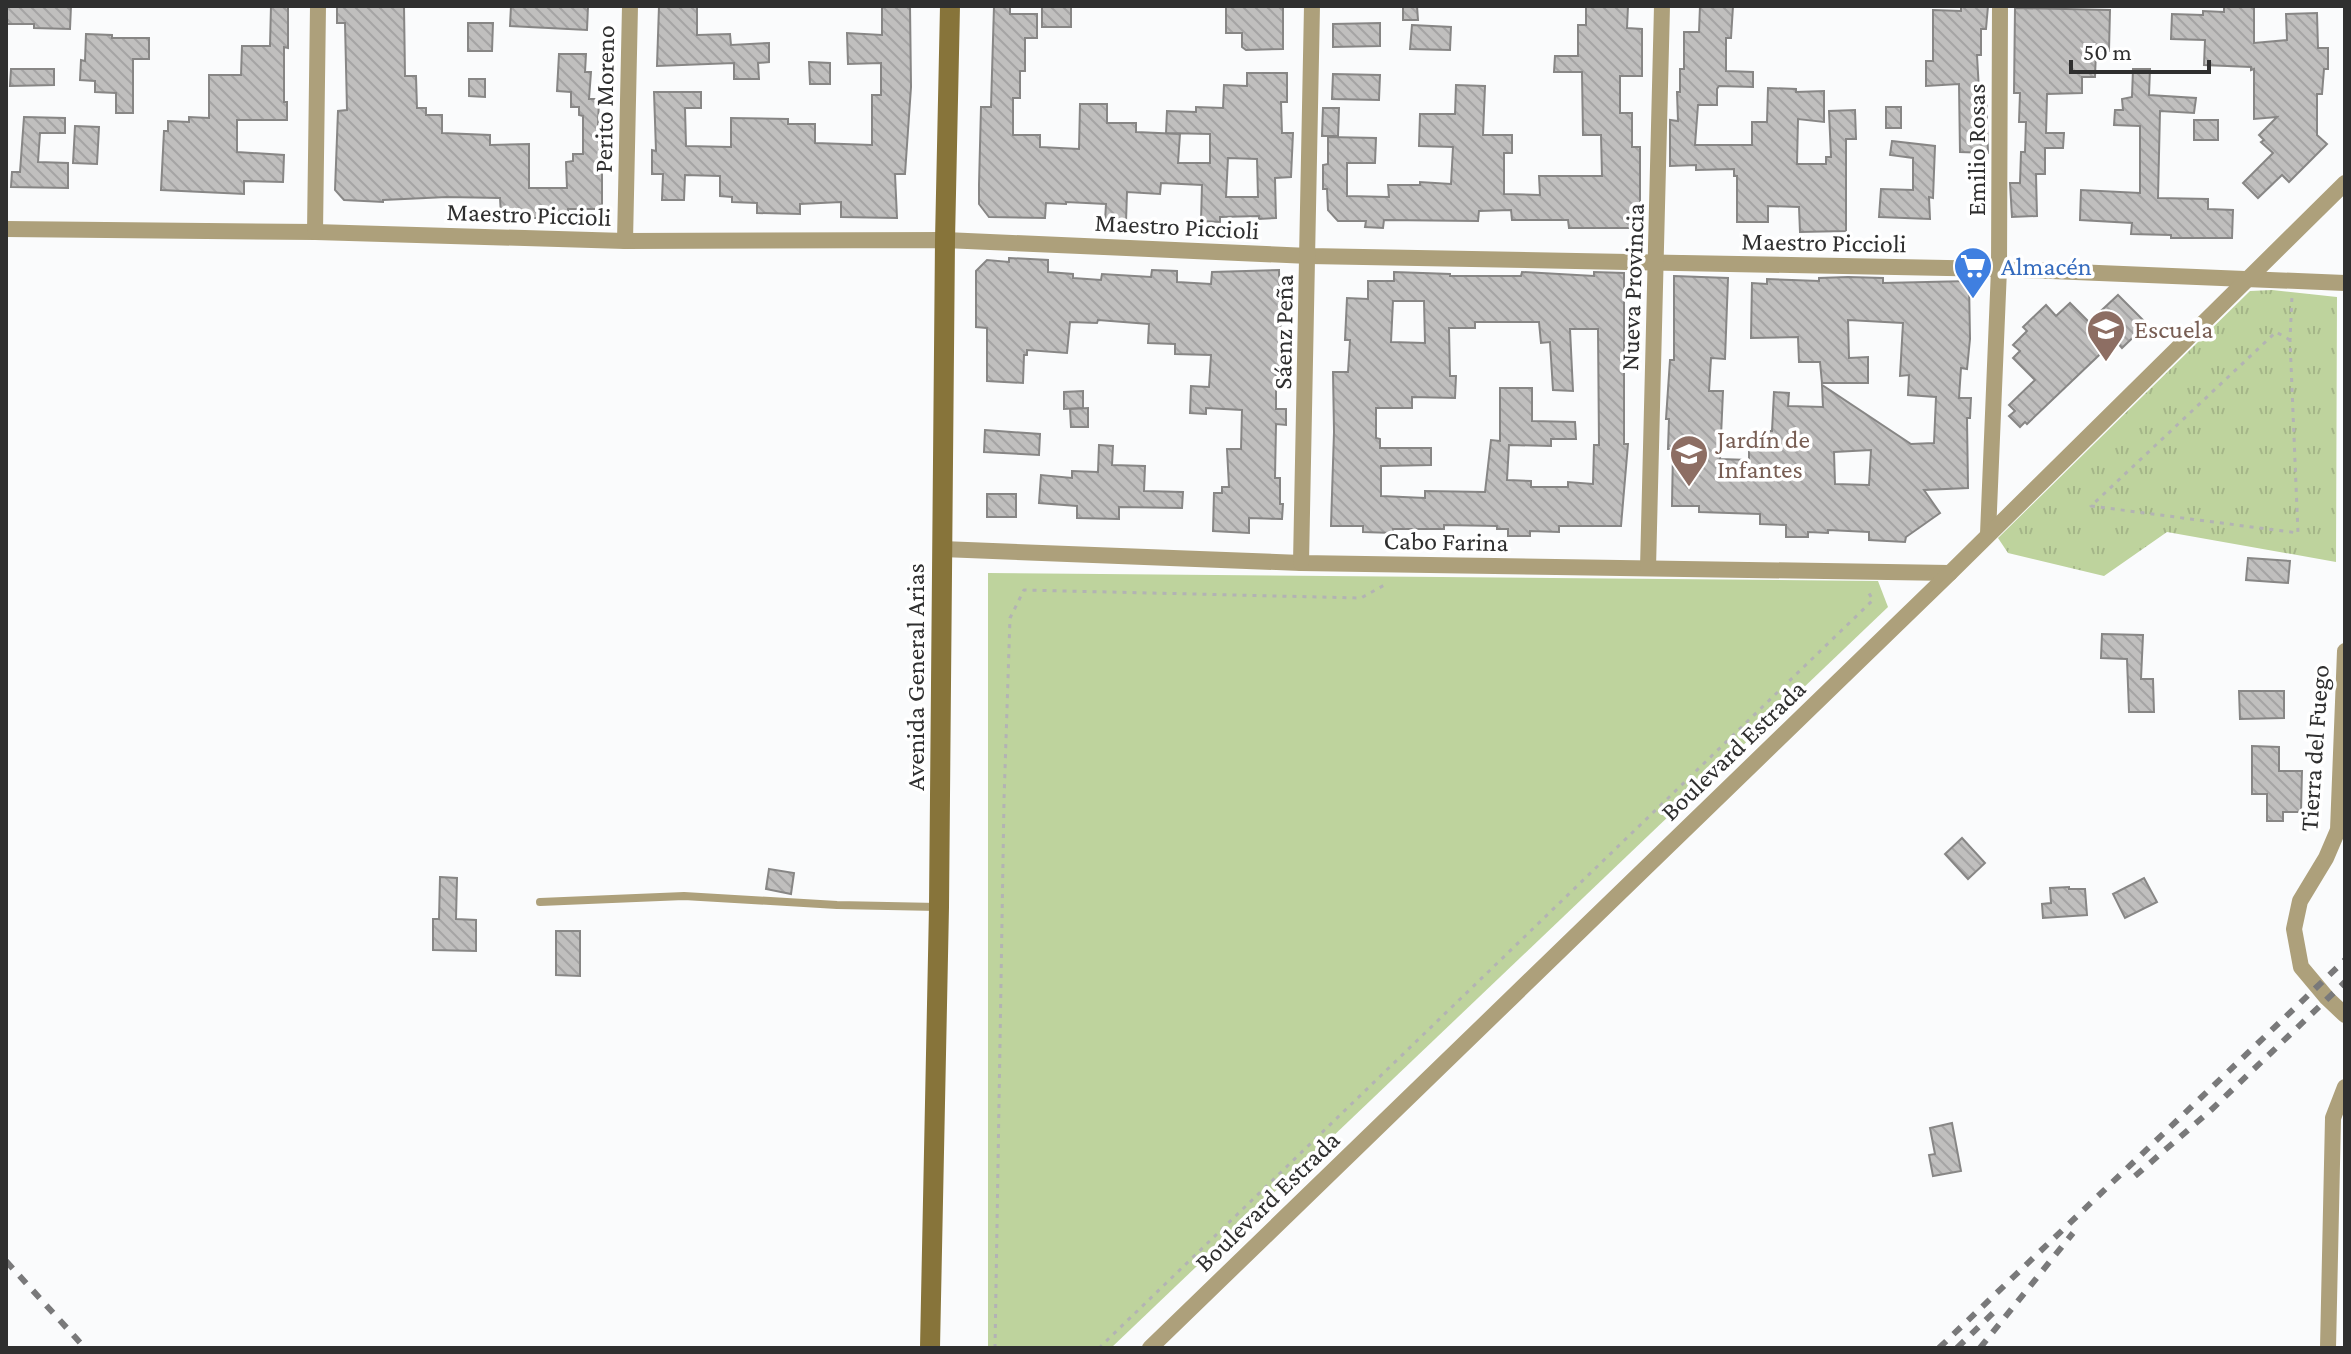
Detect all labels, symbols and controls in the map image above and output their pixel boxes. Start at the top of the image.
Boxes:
scale bar [2071,24,2209,74]
street label: Perito Moreno [589,25,620,173]
text: 50 m [2083,38,2132,65]
street label: Emilio Rosas [1962,84,1991,216]
street label: Maestro Piccioli [446,197,612,232]
street label: Nueva Provincia [1615,203,1650,371]
street label: Maestro Piccioli [1094,208,1260,245]
street label: Maestro Piccioli [1741,227,1907,258]
supermarket icon: Almacén [1952,245,1994,300]
place label: Almacén [2001,252,2092,281]
street label: Sáenz Peña [1268,274,1299,390]
school or university icon: Escuela [2085,308,2127,363]
place label: Escuela [2134,315,2213,344]
place label: Jardín de Infantes [1715,425,1810,484]
school or university icon: Jardín de Infantes [1668,433,1710,488]
street label: Cabo Farina [1383,526,1509,557]
street label: Avenida General Arias [901,563,930,791]
street label: Tierra del Fuego [2294,664,2335,832]
street label: Boulevard Estrada [1655,674,1812,827]
street label: Boulevard Estrada [1189,1125,1346,1278]

